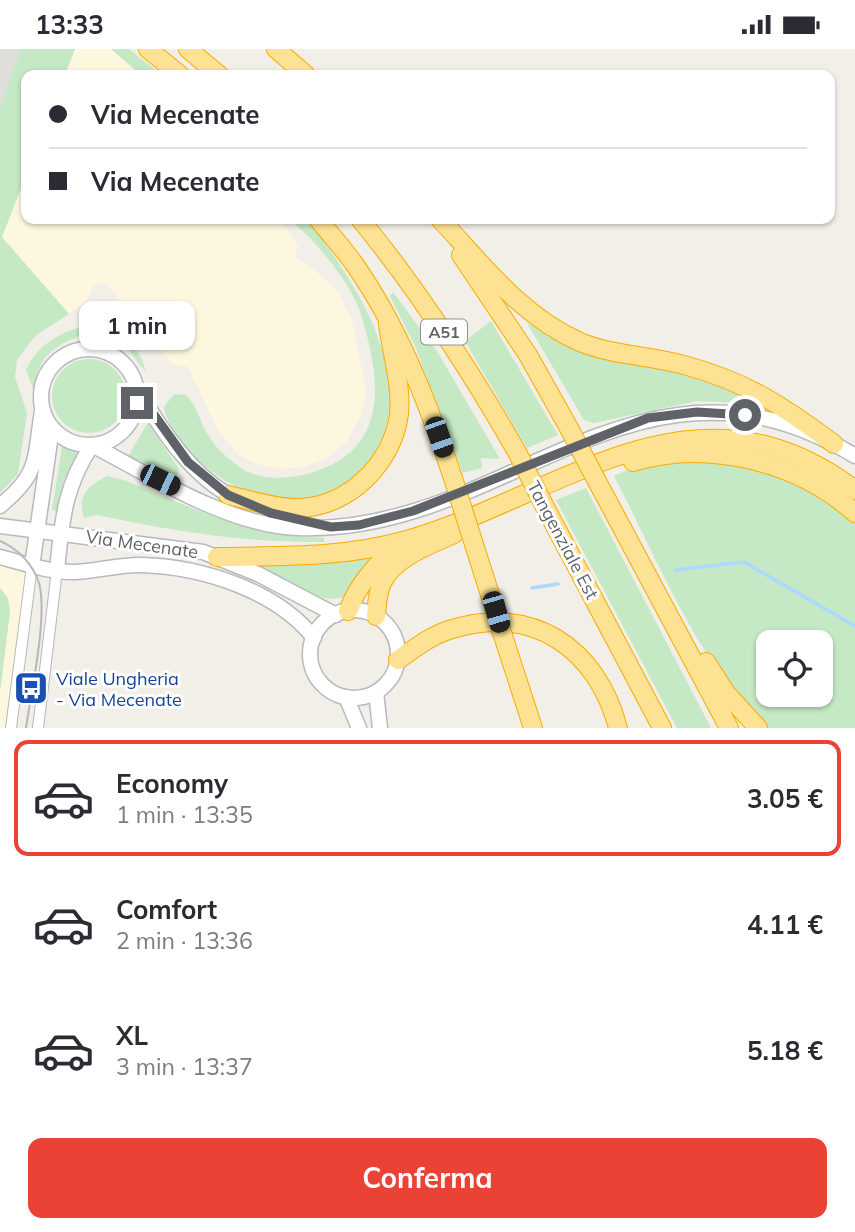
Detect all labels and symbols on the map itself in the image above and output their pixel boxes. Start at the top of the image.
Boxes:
callout: 1 min [79,301,195,351]
road number: A51 [421,319,467,345]
route end [121,387,153,419]
route start [729,399,761,431]
car [423,414,456,460]
car [137,461,184,499]
street label: Tangenziale Est [522,477,604,603]
street label: Via Mecenate [84,525,200,563]
car [481,589,512,635]
place label: Viale Ungheria - Via Mecenate [56,667,182,711]
bus stop icon: Viale Ungheria - Via Mecenate [12,669,50,707]

